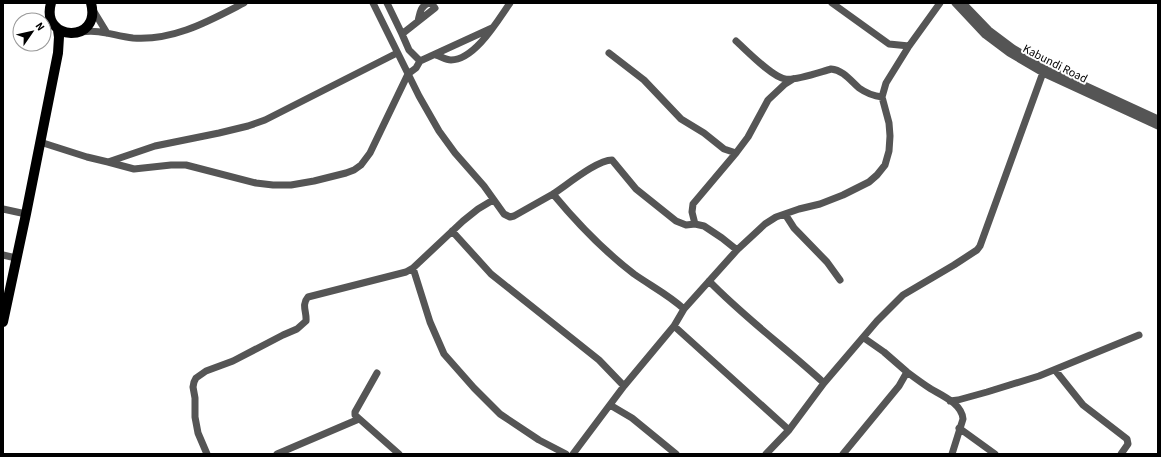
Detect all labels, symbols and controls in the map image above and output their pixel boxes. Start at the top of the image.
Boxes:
north arrow [12,12,52,52]
text: N [32,19,48,34]
street label: Kabundi Road [1020,40,1090,88]

